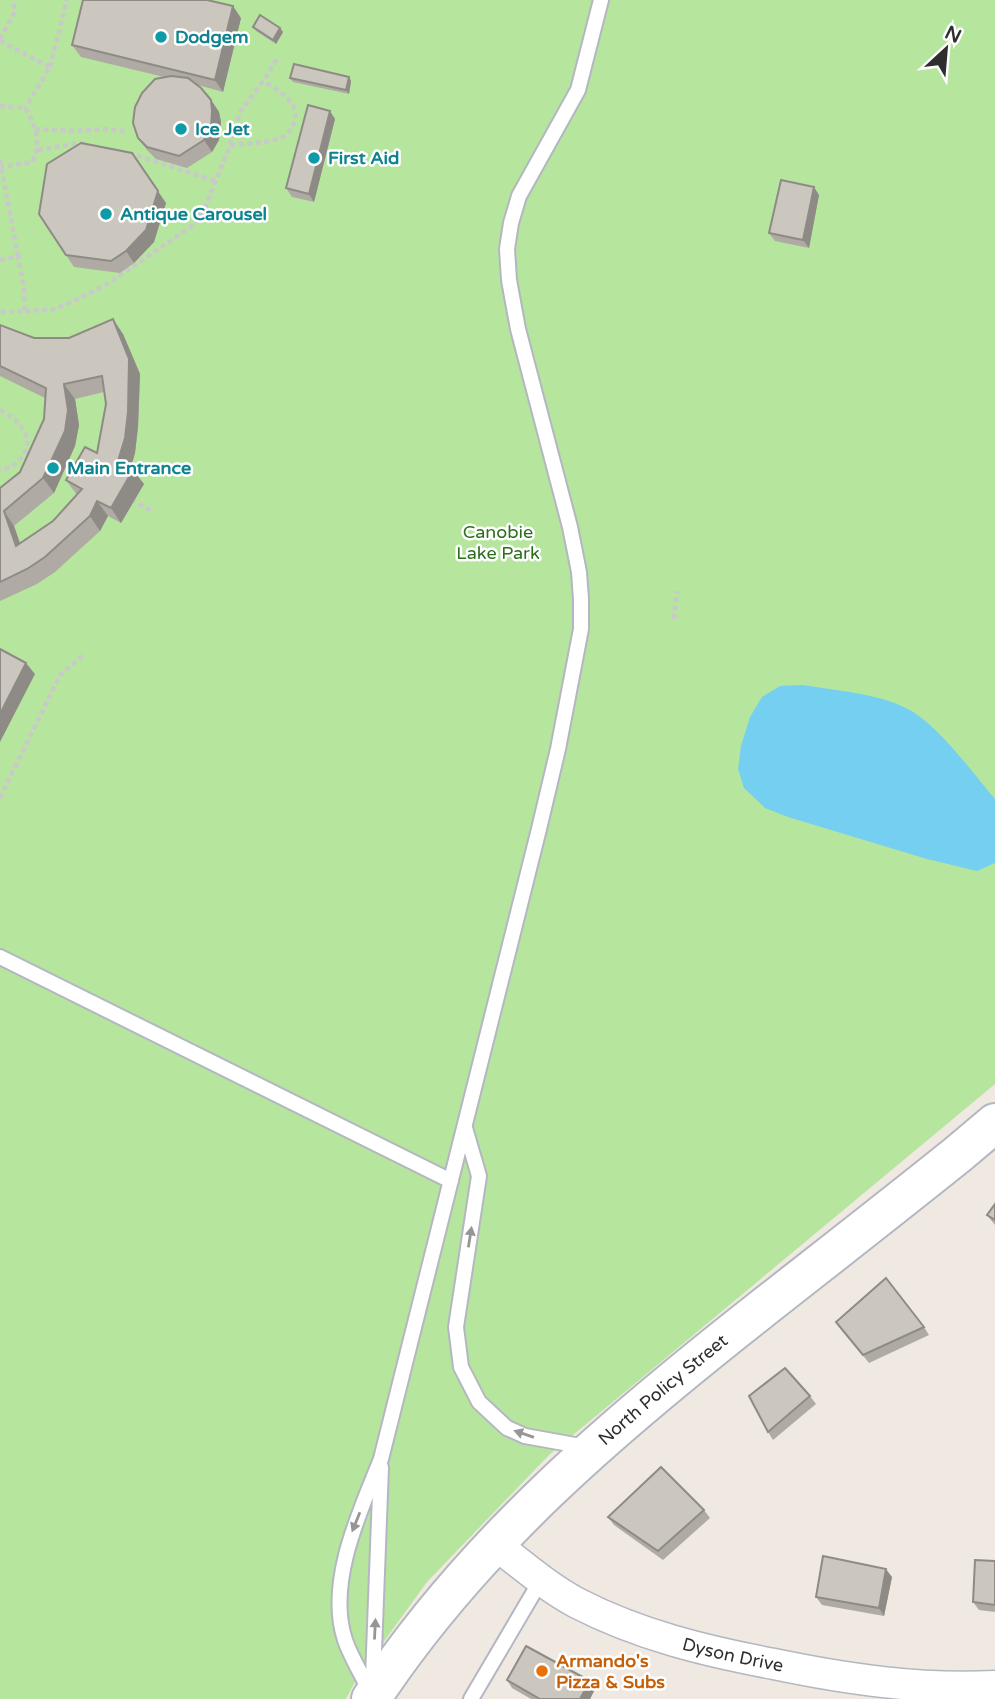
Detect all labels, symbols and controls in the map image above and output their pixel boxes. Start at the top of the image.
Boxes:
north arrow [911,14,981,84]
text: N [941,21,965,48]
place label: Dodgem [175,26,249,48]
marker: Dodgem [153,29,169,45]
place label: Ice Jet [195,118,250,140]
marker: Ice Jet [173,121,189,137]
place label: First Aid [328,147,399,169]
marker: First Aid [306,150,322,166]
place label: Antique Carousel [120,203,267,225]
marker: Antique Carousel [98,206,114,222]
place label: Main Entrance [67,457,191,479]
marker: Main Entrance [45,460,61,476]
park label: Canobie Lake Park [456,521,540,564]
one-way arrow [465,1226,476,1248]
street label: North Policy Street [594,1329,732,1450]
one-way arrow [514,1428,535,1439]
one-way arrow [350,1512,361,1533]
one-way arrow [370,1617,381,1639]
street label: Dyson Drive [680,1633,785,1677]
place label: Armando's Pizza & Subs [556,1650,665,1693]
marker: Armando's Pizza & Subs [534,1663,550,1679]

